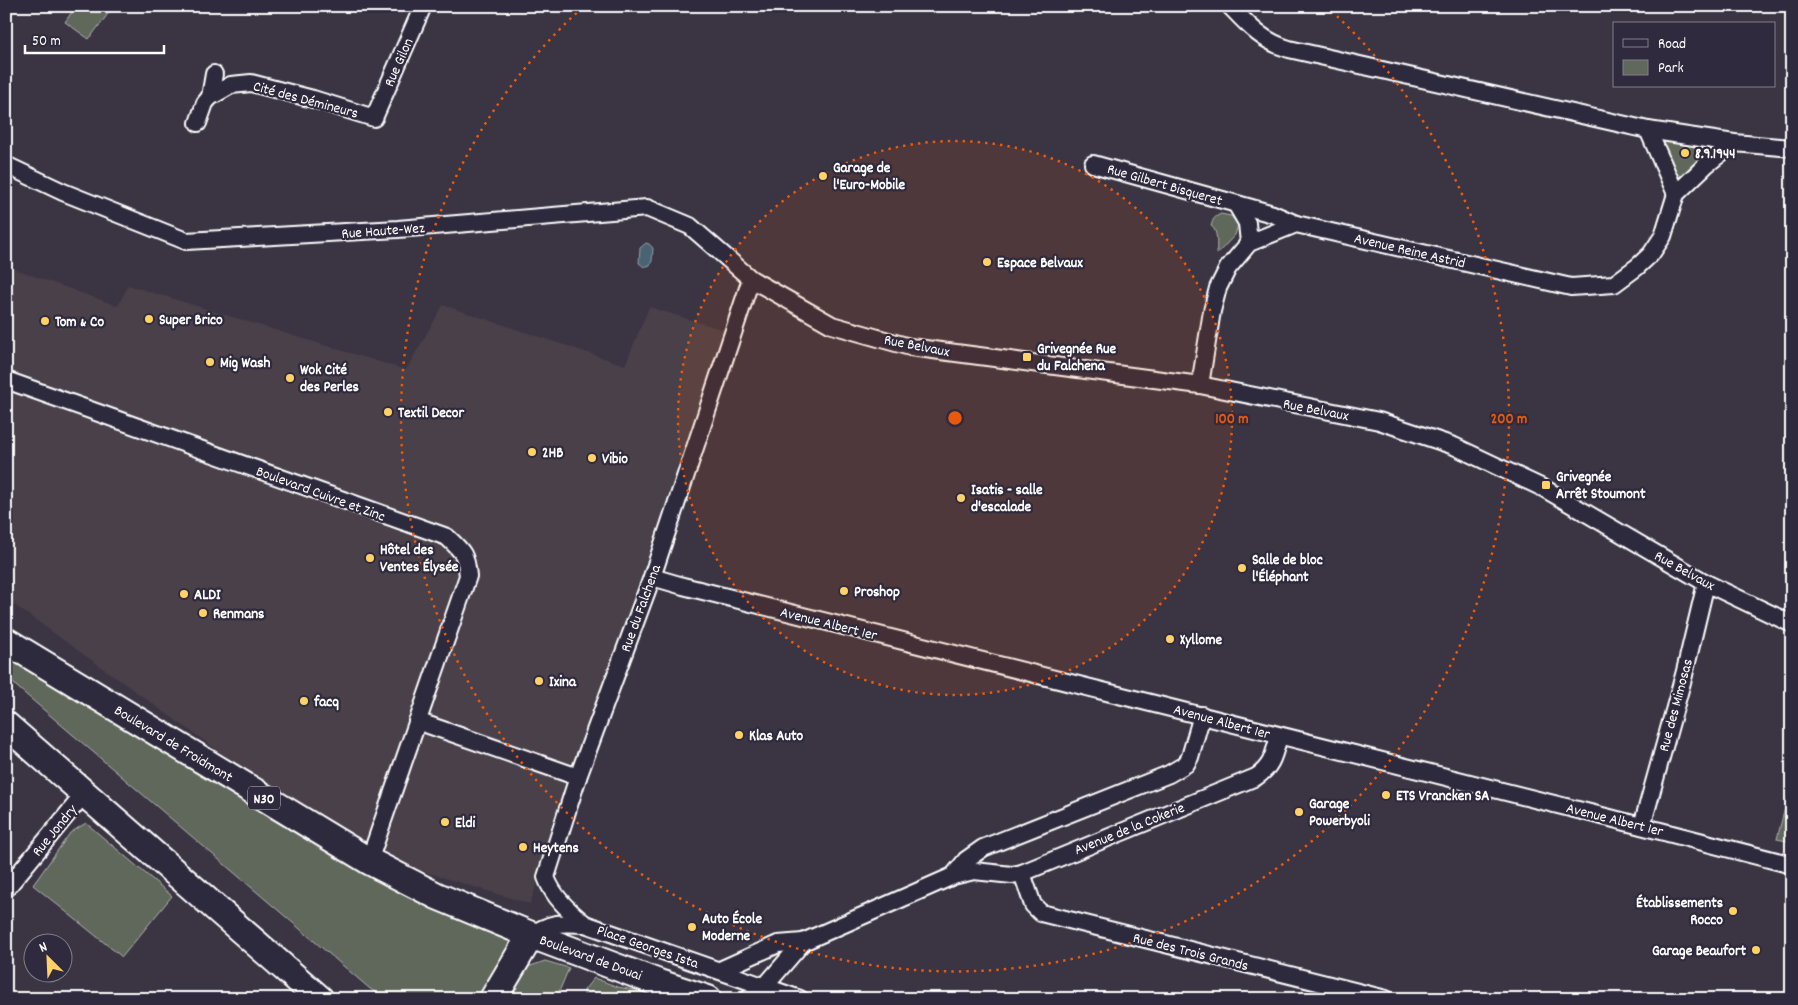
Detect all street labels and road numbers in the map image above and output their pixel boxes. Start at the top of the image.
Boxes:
street label: Rue Gilon [379,35,420,91]
street label: Cité des Démineurs [250,76,361,126]
street label: Rue Gilbert Bisqueret [1104,159,1225,213]
street label: Rue Haute-Wez [341,218,426,246]
street label: Avenue Reine Astrid [1352,228,1467,275]
street label: Rue Belvaux [882,330,952,364]
street label: Rue Belvaux [1281,394,1351,428]
street label: Boulevard Cuivre et Zinc [253,461,388,528]
street label: Rue Belvaux [1650,546,1719,598]
street label: Rue du Falchena [616,561,668,655]
street label: Avenue Albert 1er [778,602,880,648]
street label: Rue des Mimosas [1654,657,1700,754]
street label: Avenue Albert 1er [1171,699,1273,747]
street label: Boulevard de Froidmont [109,701,237,789]
road number: N30 [248,786,280,810]
street label: Avenue de la Cokerie [1071,798,1189,862]
street label: Avenue Albert 1er [1564,798,1666,844]
street label: Rue Jondry [28,800,84,862]
street label: Place Georges Ista [593,920,702,976]
street label: Rue des Trois Grands [1130,928,1251,978]
street label: Boulevard de Douai [536,930,645,988]

